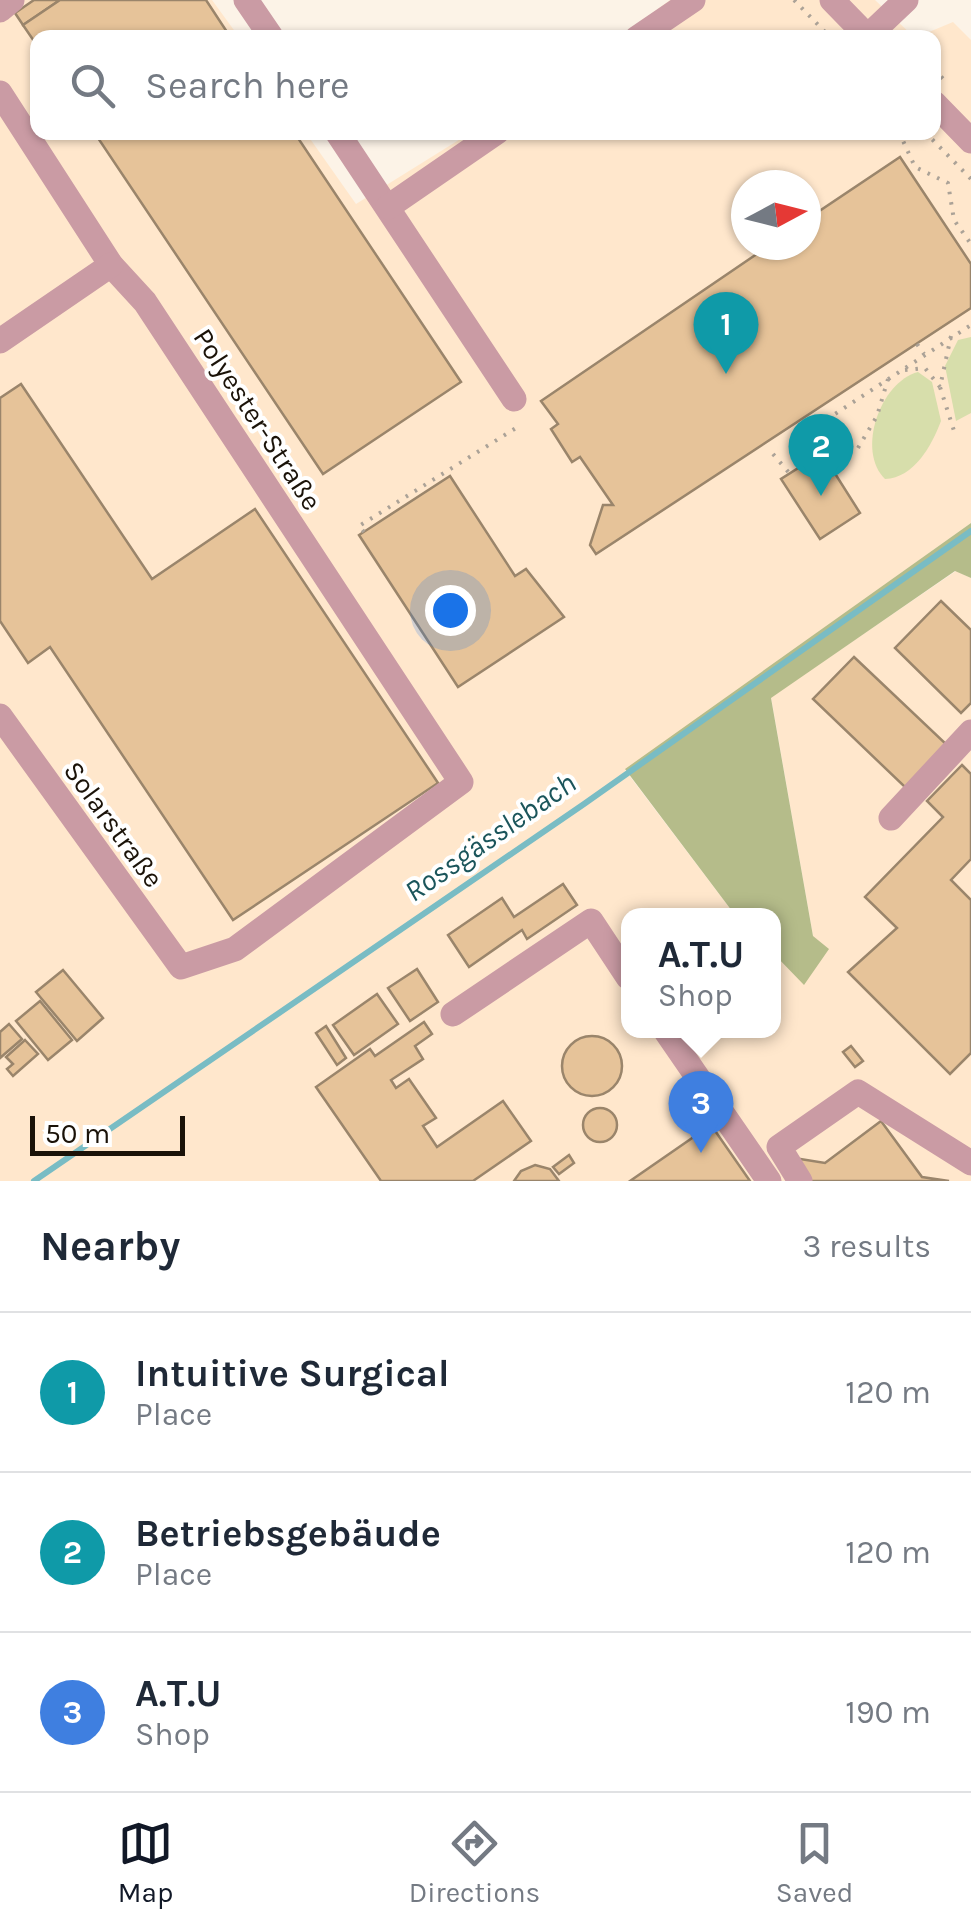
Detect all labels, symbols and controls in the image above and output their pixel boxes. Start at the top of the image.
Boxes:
search box [30,30,941,140]
icon: search [65,58,120,113]
text: Search here [145,63,349,108]
north arrow [731,170,821,260]
pin: 1 [694,292,758,374]
street label: Polyester-Straße [187,322,329,516]
pin: 2 [788,414,854,496]
your location [425,585,476,636]
street label: Solarstraße [57,755,170,894]
water label: Rossgässlebach [397,765,583,909]
popup [621,908,781,1038]
text: A.T.U [658,932,744,977]
text: Shop [658,977,733,1014]
pin: 3 [668,1070,734,1153]
scale bar [30,1111,185,1156]
text: 50 m [45,1117,110,1150]
text: Nearby [40,1221,180,1271]
text: 3 results [803,1228,931,1265]
text: Intuitive Surgical [135,1351,450,1396]
text: 1 [67,1374,78,1411]
text: 120 m [845,1374,931,1411]
text: Place [135,1396,212,1433]
text: Betriebsgebäude [135,1511,441,1556]
text: 2 [63,1534,82,1571]
text: 120 m [845,1534,931,1571]
text: Place [135,1556,212,1593]
text: A.T.U [135,1671,222,1716]
text: 3 [63,1694,82,1731]
text: 190 m [845,1694,931,1731]
text: Shop [135,1716,210,1753]
tab: Map [118,1816,173,1909]
tab: Directions [409,1816,540,1909]
tab: Saved [776,1816,853,1909]

